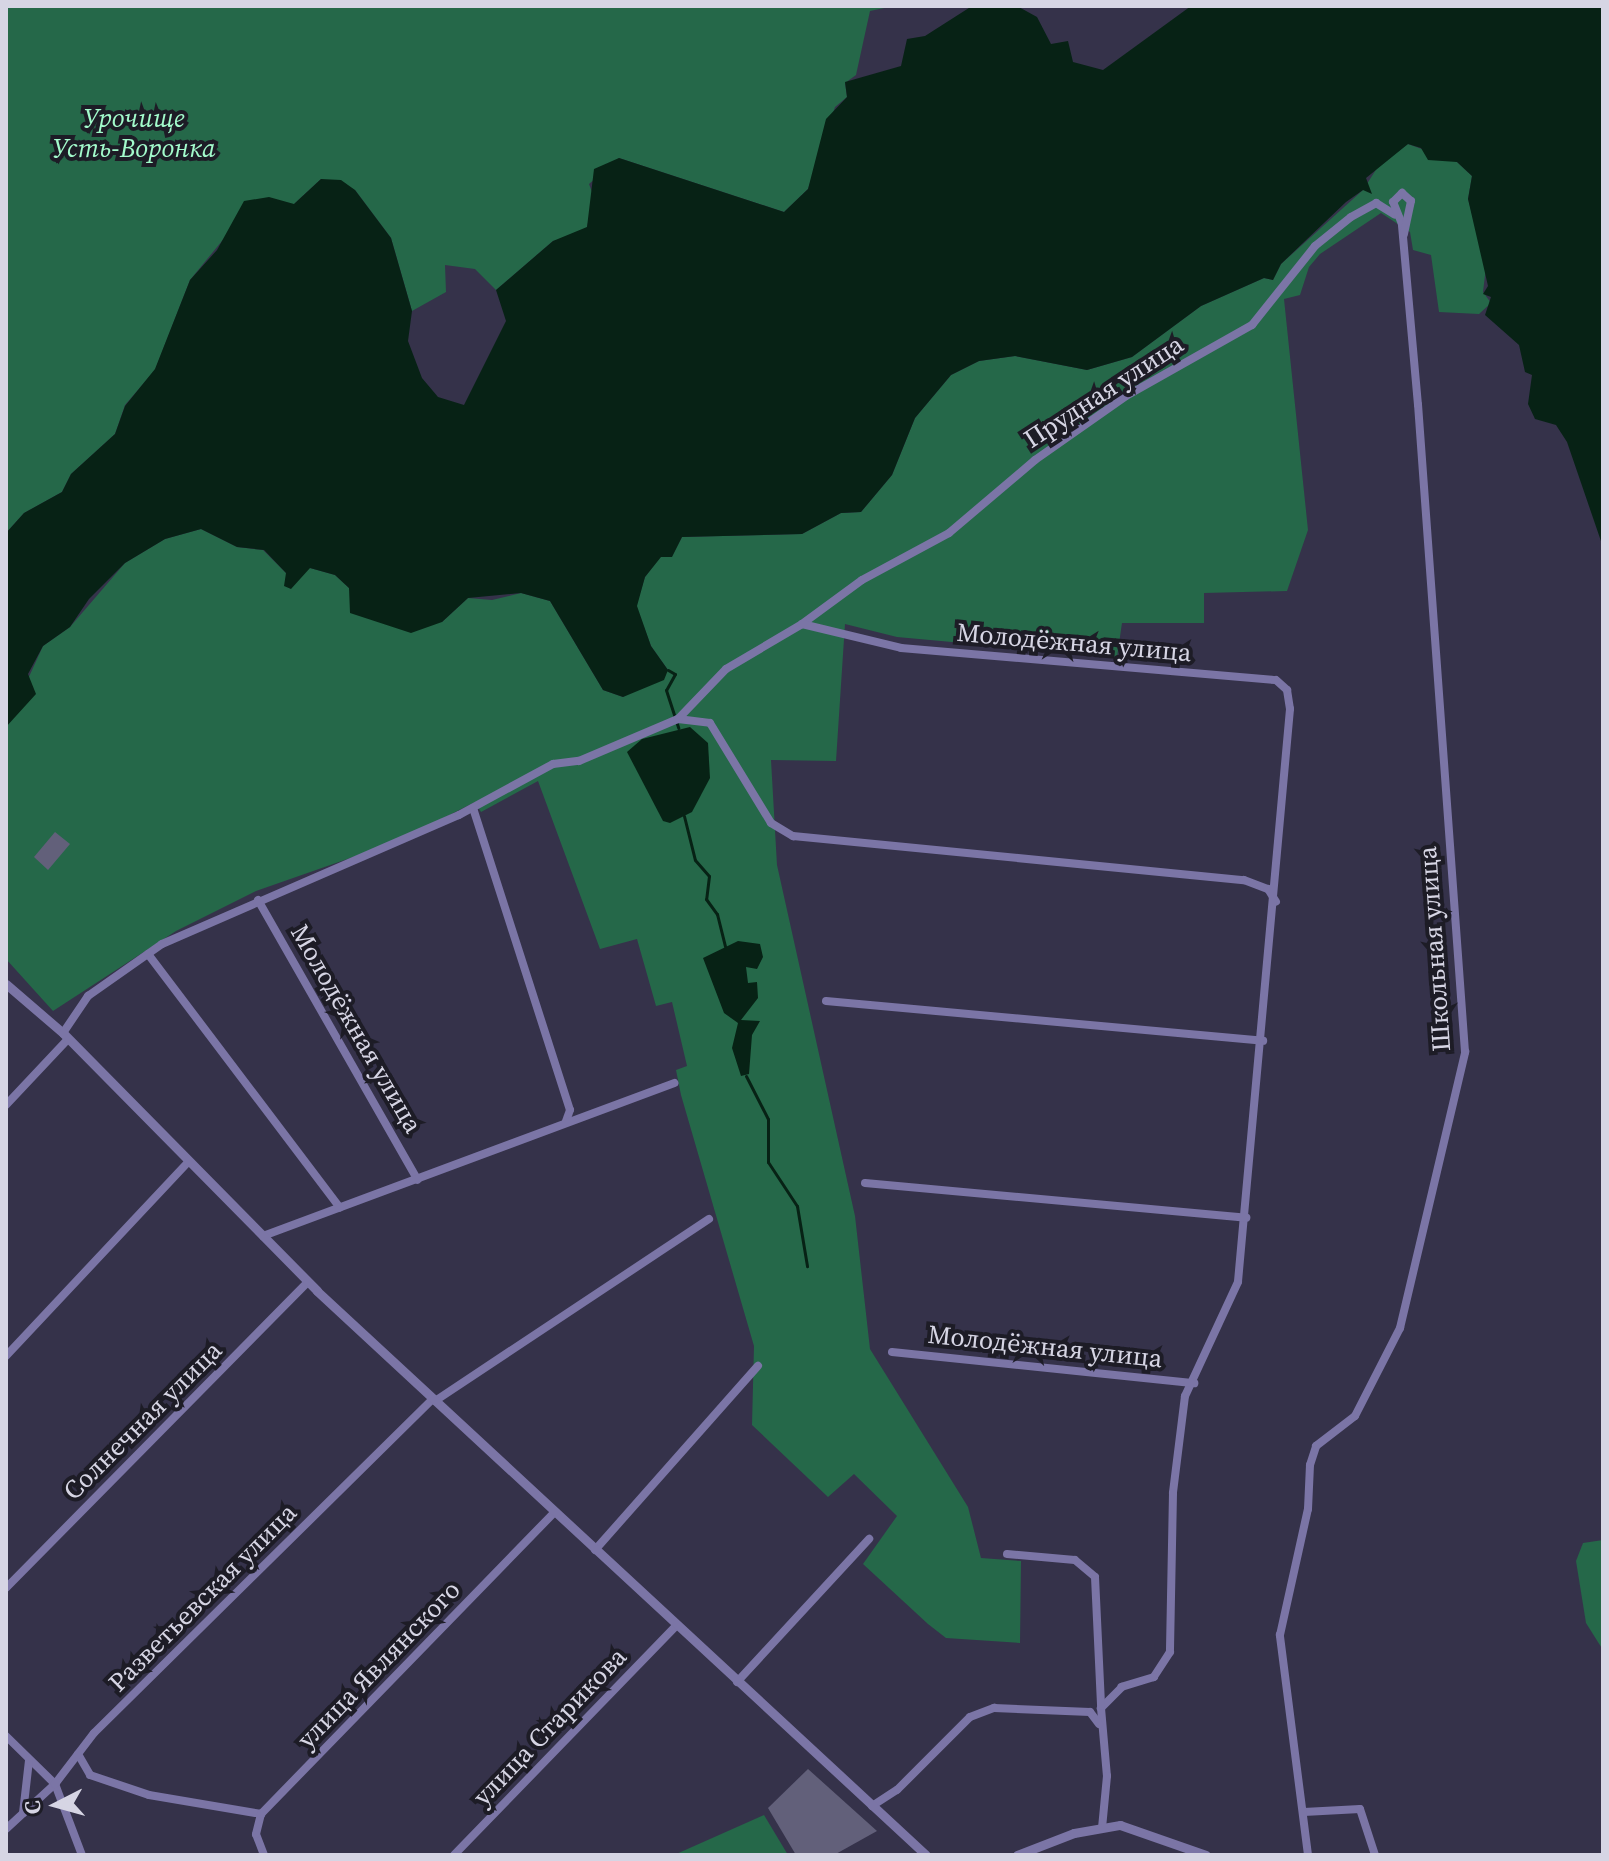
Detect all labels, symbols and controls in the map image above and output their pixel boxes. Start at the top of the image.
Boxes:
park label: Урочище Усть-Воронка [52,103,216,164]
street label: Прудная улица [1018,329,1190,455]
street label: Молодёжная улица [955,617,1193,669]
street label: Школьная улица [1412,845,1458,1053]
street label: Молодёжная улица [284,919,428,1139]
street label: Молодёжная улица [926,1319,1164,1375]
street label: Солнечная улица [57,1335,229,1507]
street label: Разветьевская улица [103,1498,303,1698]
street label: улица Являнского [291,1575,467,1755]
street label: улица Старикова [467,1641,633,1813]
north arrow [16,1765,96,1845]
text: С [16,1799,48,1816]

